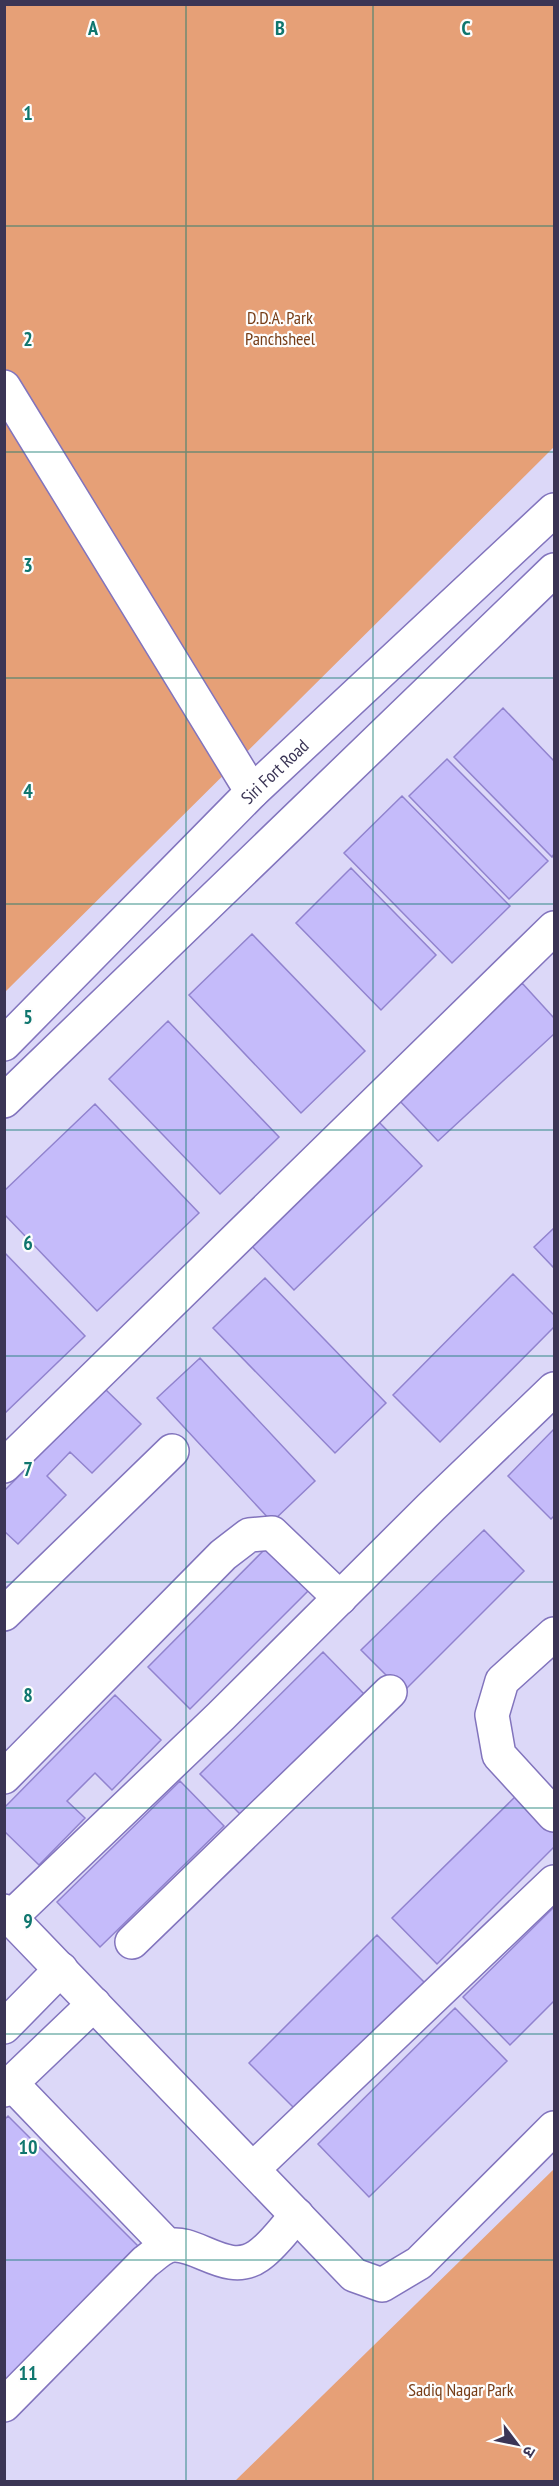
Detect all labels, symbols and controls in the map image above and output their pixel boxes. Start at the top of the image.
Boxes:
text: A [87,15,99,41]
text: B [275,15,285,41]
text: C [461,15,471,41]
text: 1 [23,100,33,126]
park label: D.D.A. Park Panchsheel [245,306,316,350]
text: 2 [23,326,33,352]
text: 3 [23,552,33,578]
street label: Siri Fort Road [236,734,313,808]
text: 4 [23,778,33,804]
text: 5 [23,1004,33,1030]
text: 6 [23,1230,33,1256]
text: 7 [23,1456,33,1482]
text: 8 [23,1682,33,1708]
text: 9 [23,1908,33,1934]
text: 10 [18,2134,38,2160]
text: 11 [18,2360,38,2386]
park label: Sadiq Nagar Park [408,2378,514,2401]
north arrow [487,2414,547,2474]
text: उ [518,2443,541,2462]

